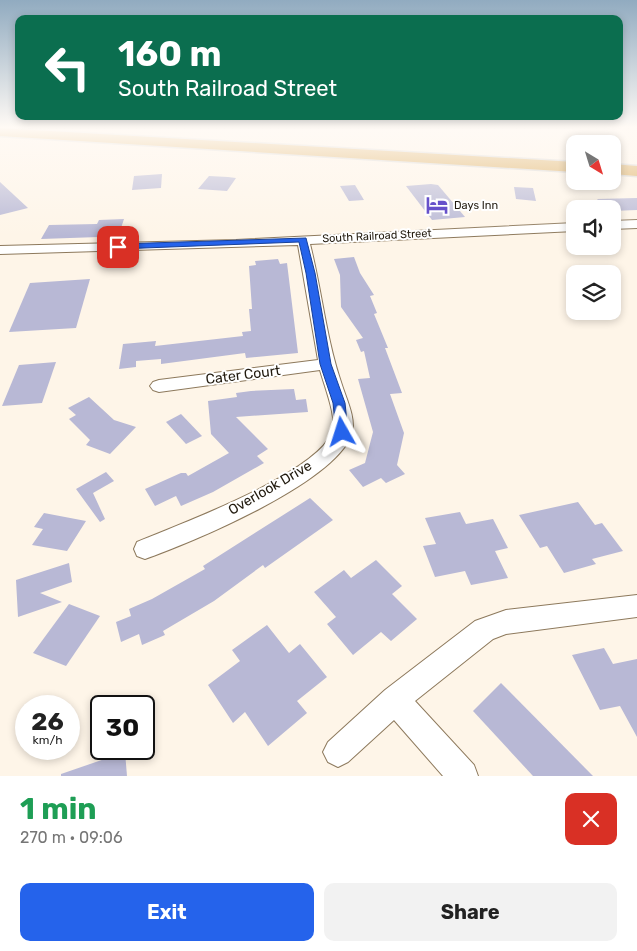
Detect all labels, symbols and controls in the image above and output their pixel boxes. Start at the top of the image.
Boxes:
text: 160 m [118,33,222,75]
icon: left [35,35,100,100]
text: South Railroad Street [118,75,337,102]
north arrow [566,135,621,190]
map controls [566,135,621,320]
hotel icon: Days Inn [424,192,450,218]
place label: Days Inn [454,199,498,212]
button: sound [566,200,621,255]
pin [97,226,139,268]
street label: South Railroad Street [322,227,433,245]
icon: arrive [104,233,132,261]
button: layers [566,265,621,320]
street label: Cater Court [205,362,282,388]
position arrow [315,405,367,457]
street label: Overlook Drive [225,457,315,519]
speed limit sign: 30 [90,695,155,760]
text: 26 [31,707,64,736]
text: km/h [33,733,62,747]
text: 1 min [20,791,97,827]
button: close [565,793,617,845]
text: 270 m · 09:06 [20,828,123,847]
button: Exit [20,883,314,941]
button: Share [324,883,617,941]

